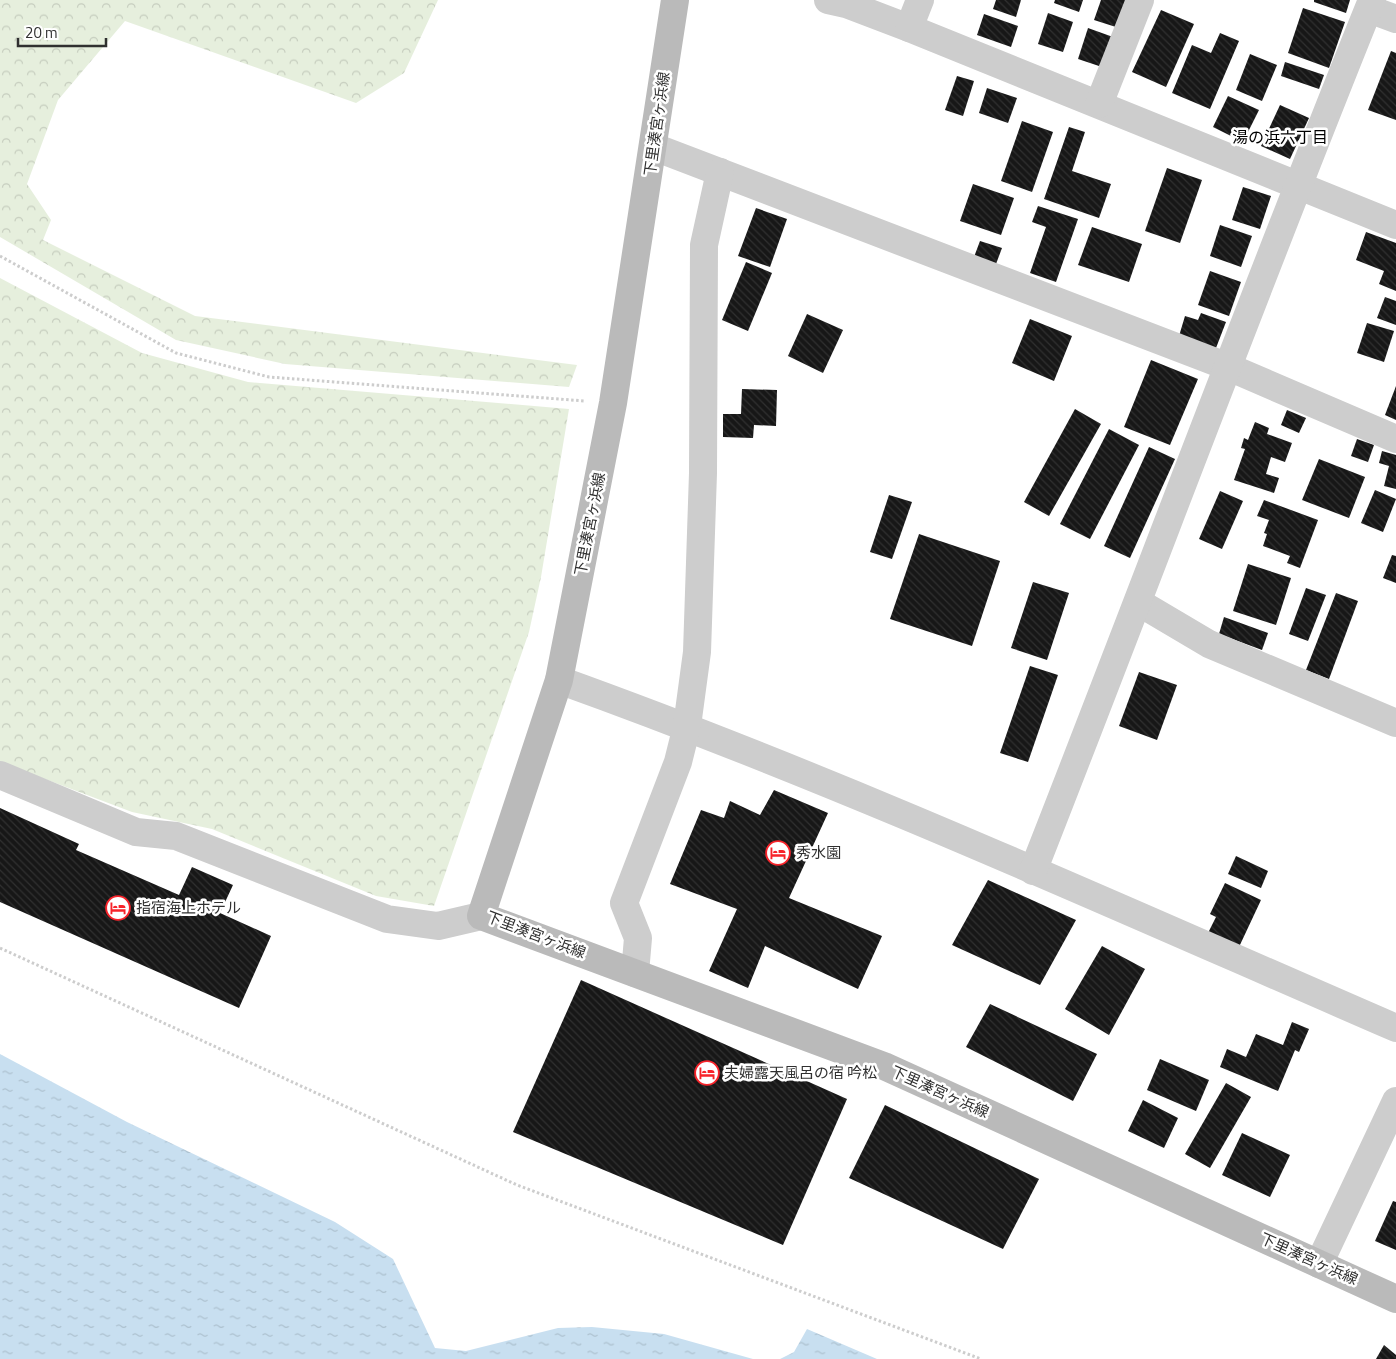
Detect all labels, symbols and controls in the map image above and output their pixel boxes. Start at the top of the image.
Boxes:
scale bar [18,15,105,47]
text: 20 m [25,21,58,44]
street label: 下里湊宮ヶ浜線 [638,70,675,178]
district label: 湯の浜六丁目 [1232,125,1328,149]
street label: 下里湊宮ヶ浜線 [568,470,611,578]
hotel icon: 秀水園 [765,840,791,866]
place label: 秀水園 [796,841,841,864]
hotel icon: 指宿海上ホテル [105,895,131,921]
place label: 指宿海上ホテル [136,896,241,919]
street label: 下里湊宮ヶ浜線 [483,905,589,964]
hotel icon: 夫婦露天風呂の宿 吟松 [694,1060,720,1086]
street label: 下里湊宮ヶ浜線 [888,1060,993,1123]
place label: 夫婦露天風呂の宿 吟松 [724,1061,877,1084]
street label: 下里湊宮ヶ浜線 [1257,1227,1362,1290]

